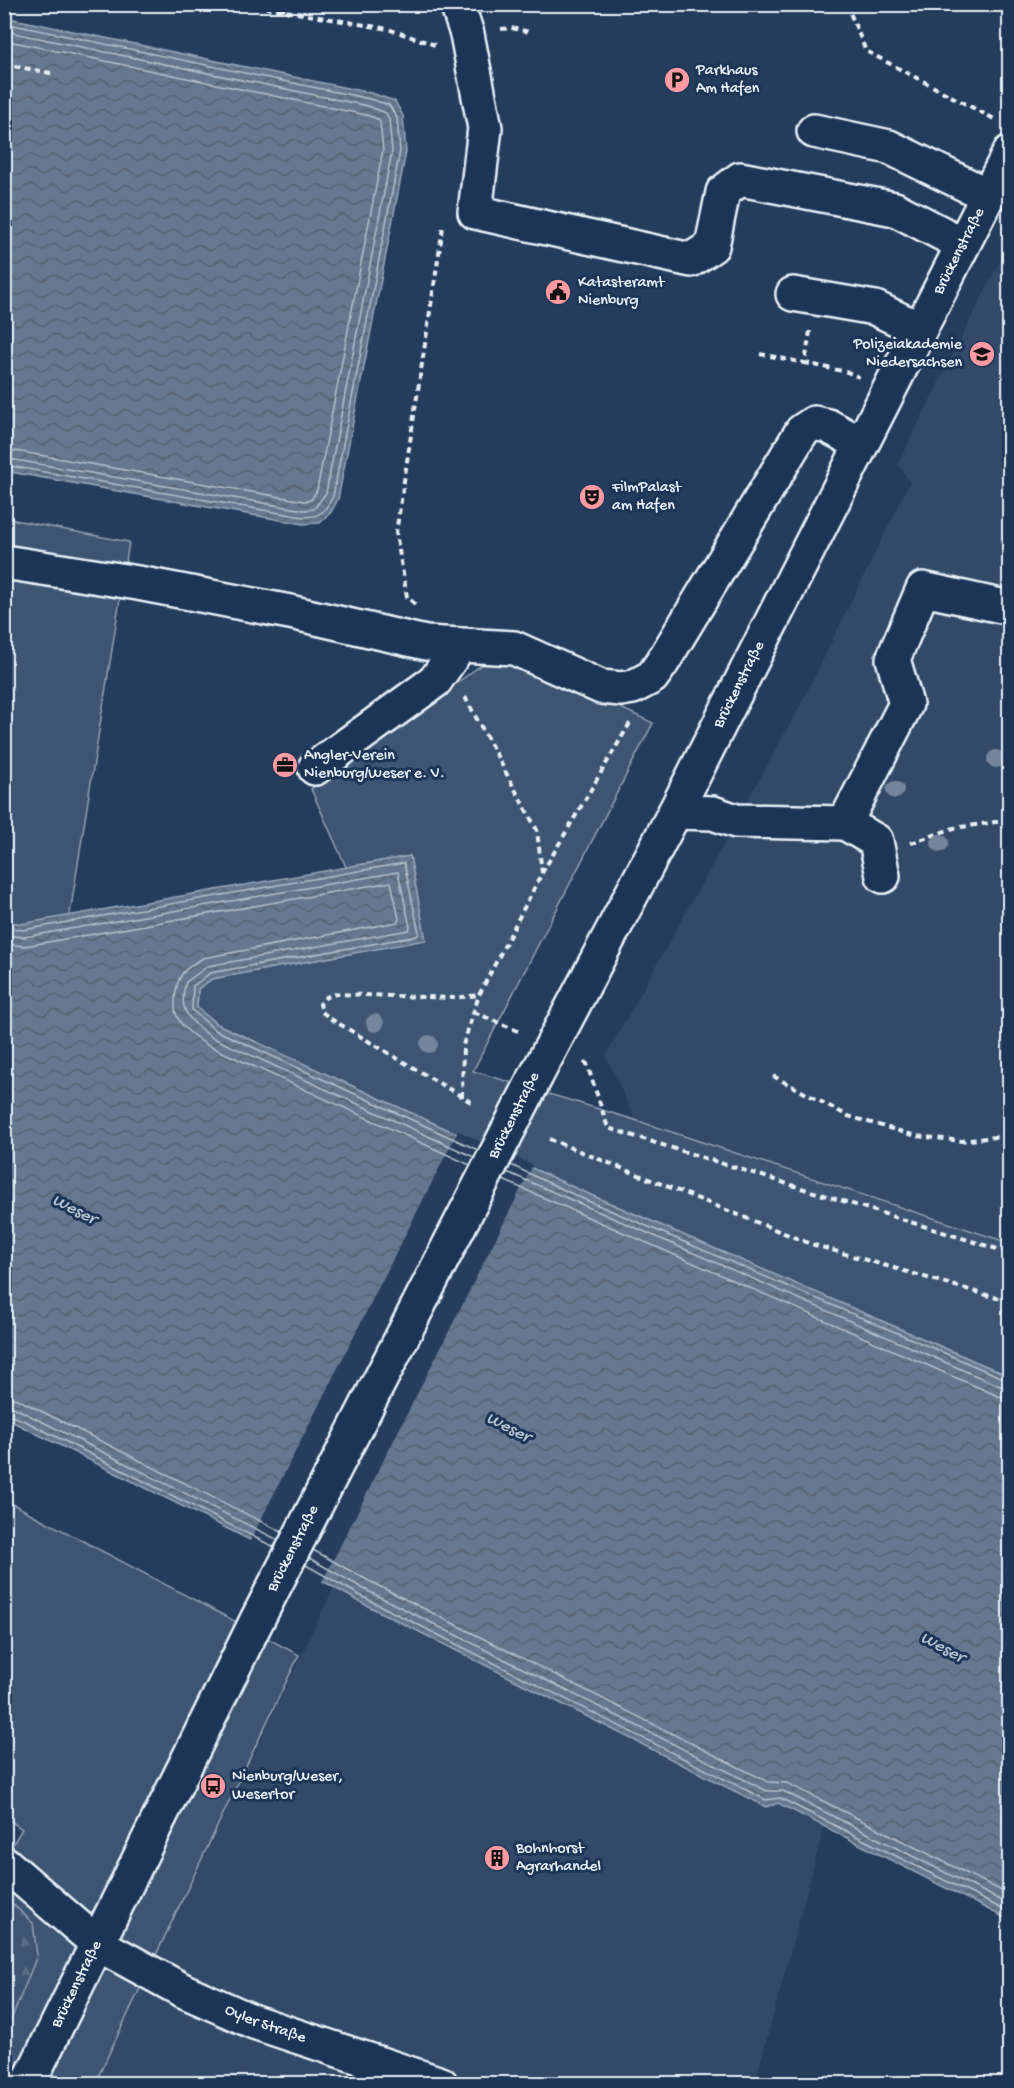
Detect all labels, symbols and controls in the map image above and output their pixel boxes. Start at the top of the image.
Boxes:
place label: Parkhaus Am Hafen [695,62,760,99]
parking icon: Parkhaus Am Hafen [662,65,692,95]
street label: Brückenstraße [929,204,990,299]
place label: Katasteramt Nienburg [578,274,666,311]
public building icon: Katasteramt Nienburg [543,277,573,307]
place label: Polizeiakademie Niedersachsen [852,336,963,373]
school or university icon: Polizeiakademie Niedersachsen [967,339,997,369]
place label: FilmPalast am Hafen [611,479,683,516]
theatre icon: FilmPalast am Hafen [577,482,607,512]
street label: Brückenstraße [709,638,770,732]
place label: Angler-Verein Nienburg/Weser e. V. [304,747,445,784]
office icon: Angler-Verein Nienburg/Weser e. V. [270,750,300,780]
street label: Brückenstraße [485,1069,545,1163]
water label: Weser [48,1190,103,1232]
water label: Weser [482,1408,537,1450]
street label: Brückenstraße [263,1502,324,1596]
water label: Weser [916,1628,971,1670]
place label: Nienburg/Weser, Wesertor [232,1768,343,1805]
bus stop icon: Nienburg/Weser, Wesertor [198,1771,228,1801]
place label: Bohnhorst Agrarhandel [515,1840,601,1877]
building icon: Bohnhorst Agrarhandel [482,1843,512,1873]
street label: Brückenstraße [47,1937,107,2032]
street label: Oyler Straße [222,2001,309,2048]

